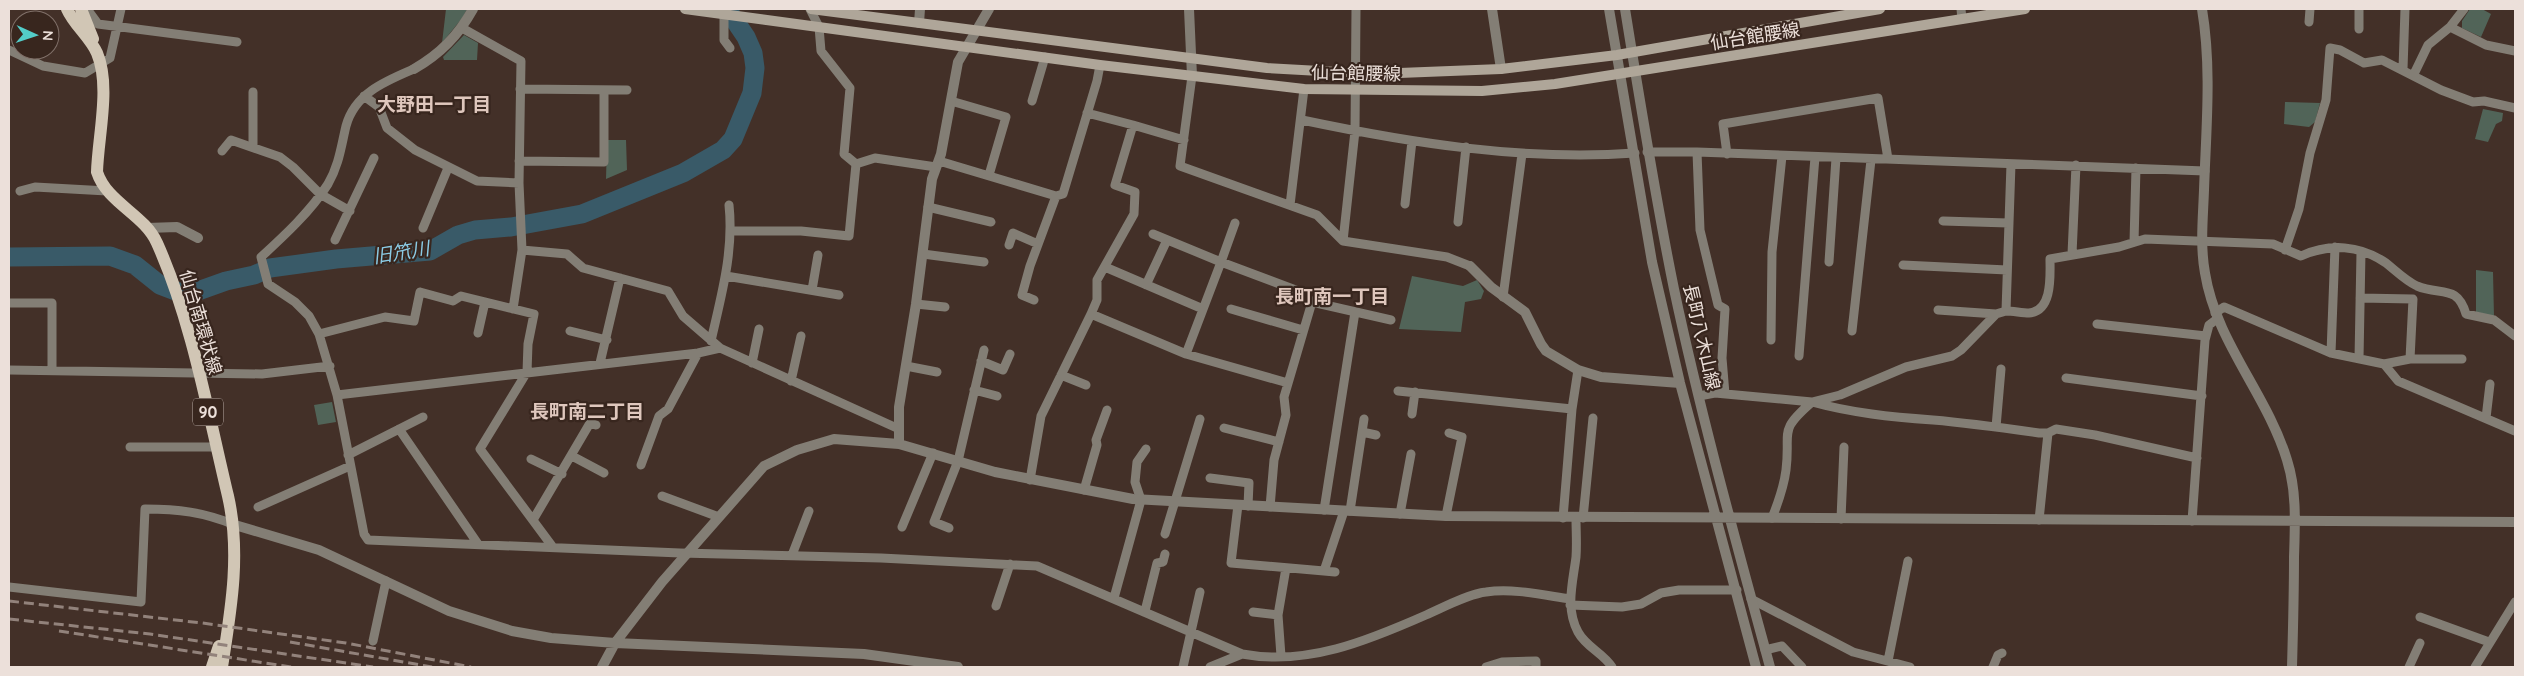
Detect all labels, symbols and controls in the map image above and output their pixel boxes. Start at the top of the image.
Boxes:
north arrow [10,10,60,60]
street label: 仙台館腰線 [1709,18,1801,54]
text: N [39,30,57,41]
street label: 仙台館腰線 [1311,61,1401,85]
district label: 大野田一丁目 [377,92,491,116]
water label: 旧笊川 [371,235,433,268]
street label: 仙台南環状線 [175,267,227,377]
street label: 長町八木山線 [1679,282,1725,392]
district label: 長町南一丁目 [1275,284,1389,308]
road number: 90 [193,398,223,426]
district label: 長町南二丁目 [530,399,644,423]

